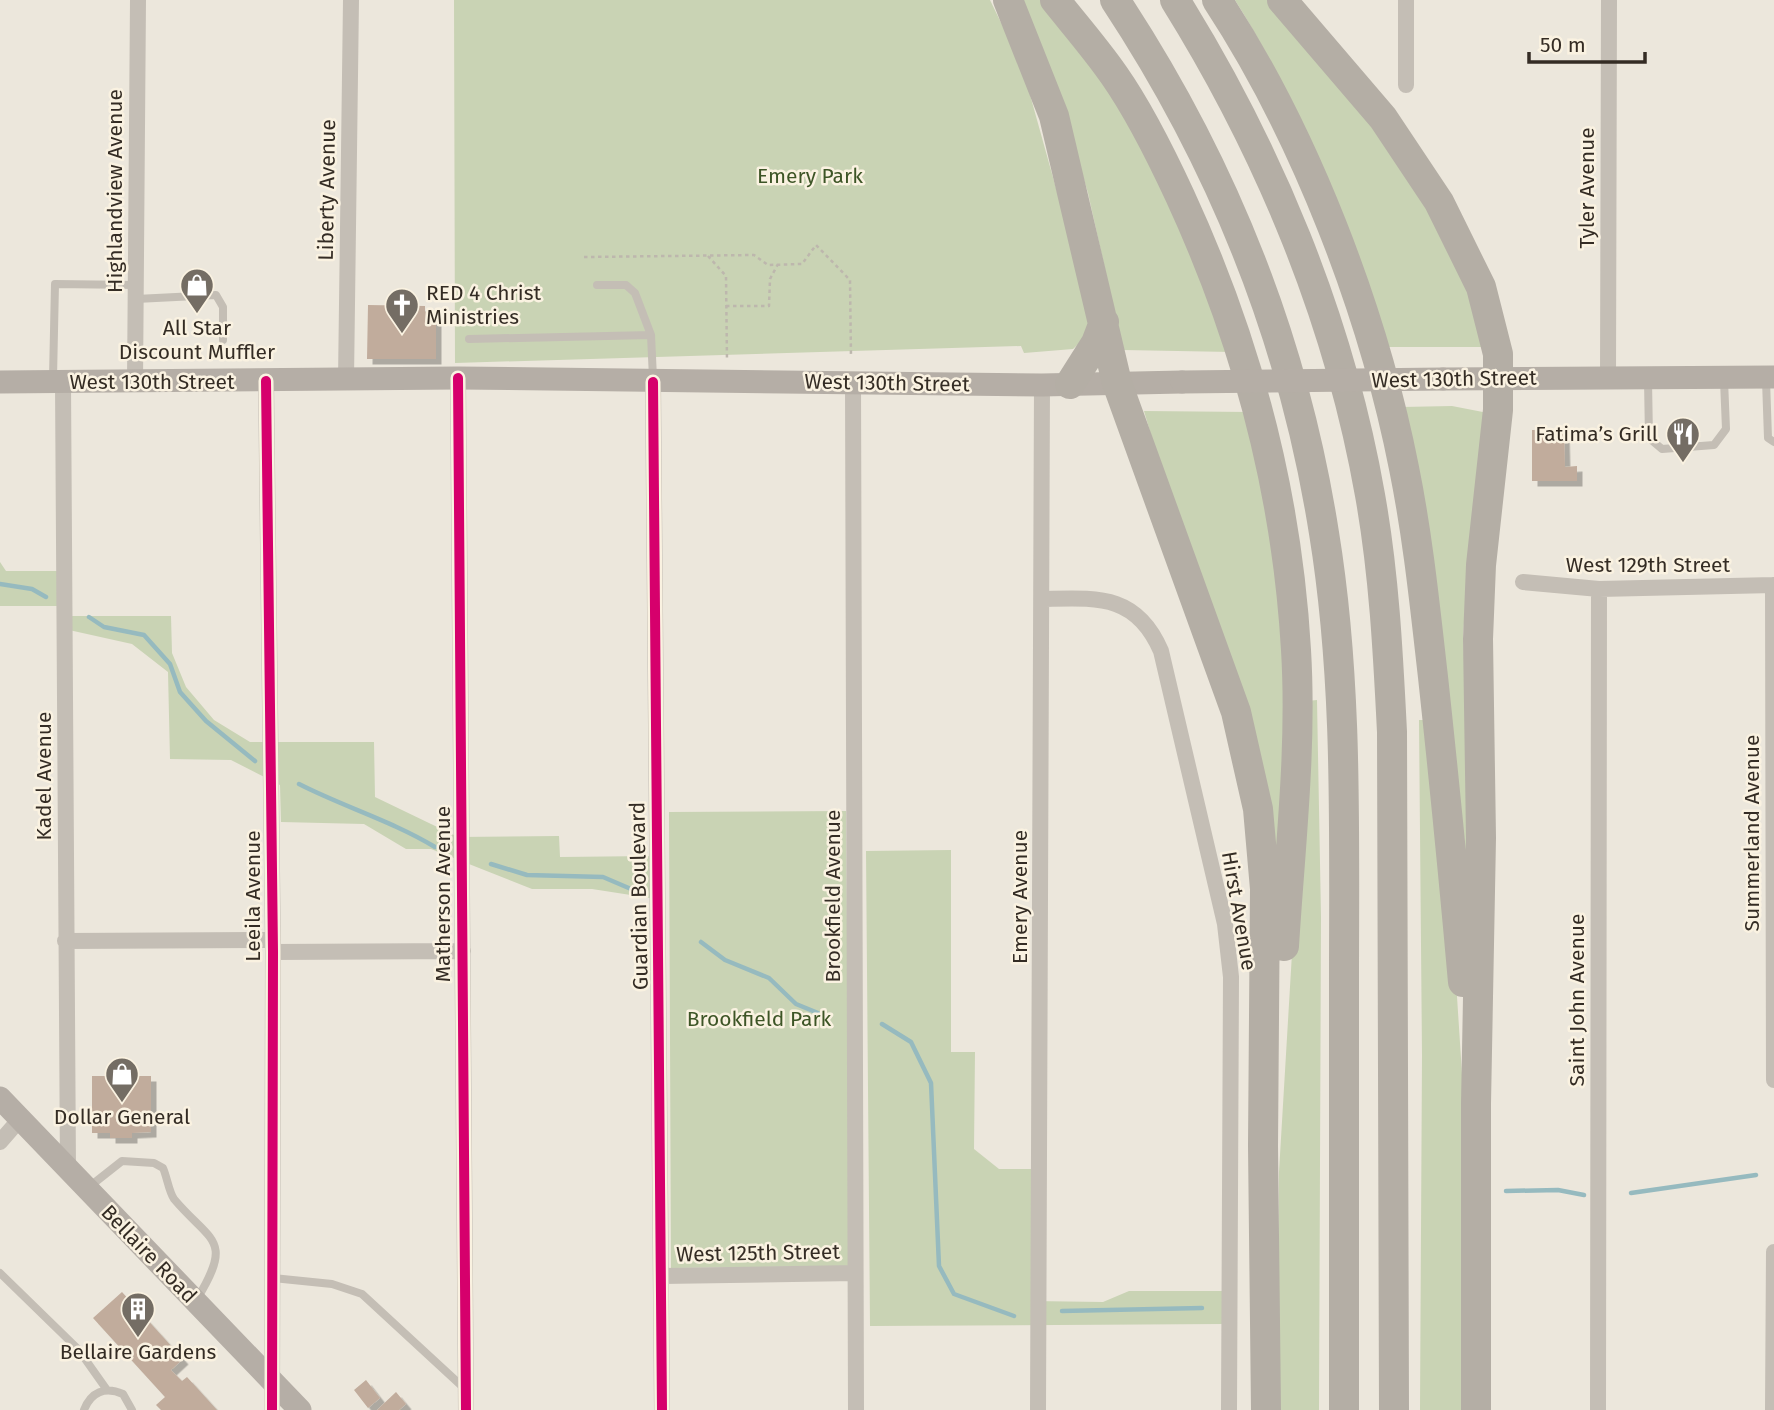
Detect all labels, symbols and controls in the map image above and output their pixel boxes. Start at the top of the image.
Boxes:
scale bar [1529,21,1644,65]
text: 50 m [1540,32,1586,58]
street label: Highlandview Avenue [102,89,128,293]
street label: Liberty Avenue [313,119,341,261]
street label: Tyler Avenue [1574,127,1600,249]
park label: Emery Park [757,163,863,189]
shop icon: All Star Discount Muffler [178,266,216,315]
place label: RED 4 Christ Ministries [426,280,541,330]
church icon: RED 4 Christ Ministries [383,286,421,335]
place label: All Star Discount Muffler [119,315,275,365]
street label: West 130th Street [1371,365,1537,393]
street label: West 130th Street [69,369,235,395]
street label: West 130th Street [804,369,970,397]
restaurant icon: Fatima’s Grill [1664,415,1702,464]
place label: Fatima’s Grill [1535,421,1658,447]
street label: West 129th Street [1566,552,1731,578]
street label: Kadel Avenue [31,711,57,841]
street label: Summerland Avenue [1739,735,1765,931]
street label: Guardian Boulevard [624,802,654,990]
street label: Matherson Avenue [430,806,456,982]
street label: Brookfield Avenue [820,810,846,982]
street label: Leeila Avenue [240,830,266,962]
street label: Emery Avenue [1007,830,1033,964]
street label: Hirst Avenue [1216,849,1262,973]
street label: Saint John Avenue [1564,914,1590,1086]
park label: Brookfield Park [687,1006,832,1032]
shop icon: Dollar General [103,1055,141,1104]
place label: Dollar General [54,1104,190,1130]
street label: Bellaire Road [96,1199,202,1309]
street label: West 125th Street [676,1239,841,1267]
building icon: Bellaire Gardens [119,1290,157,1339]
place label: Bellaire Gardens [60,1339,216,1365]

